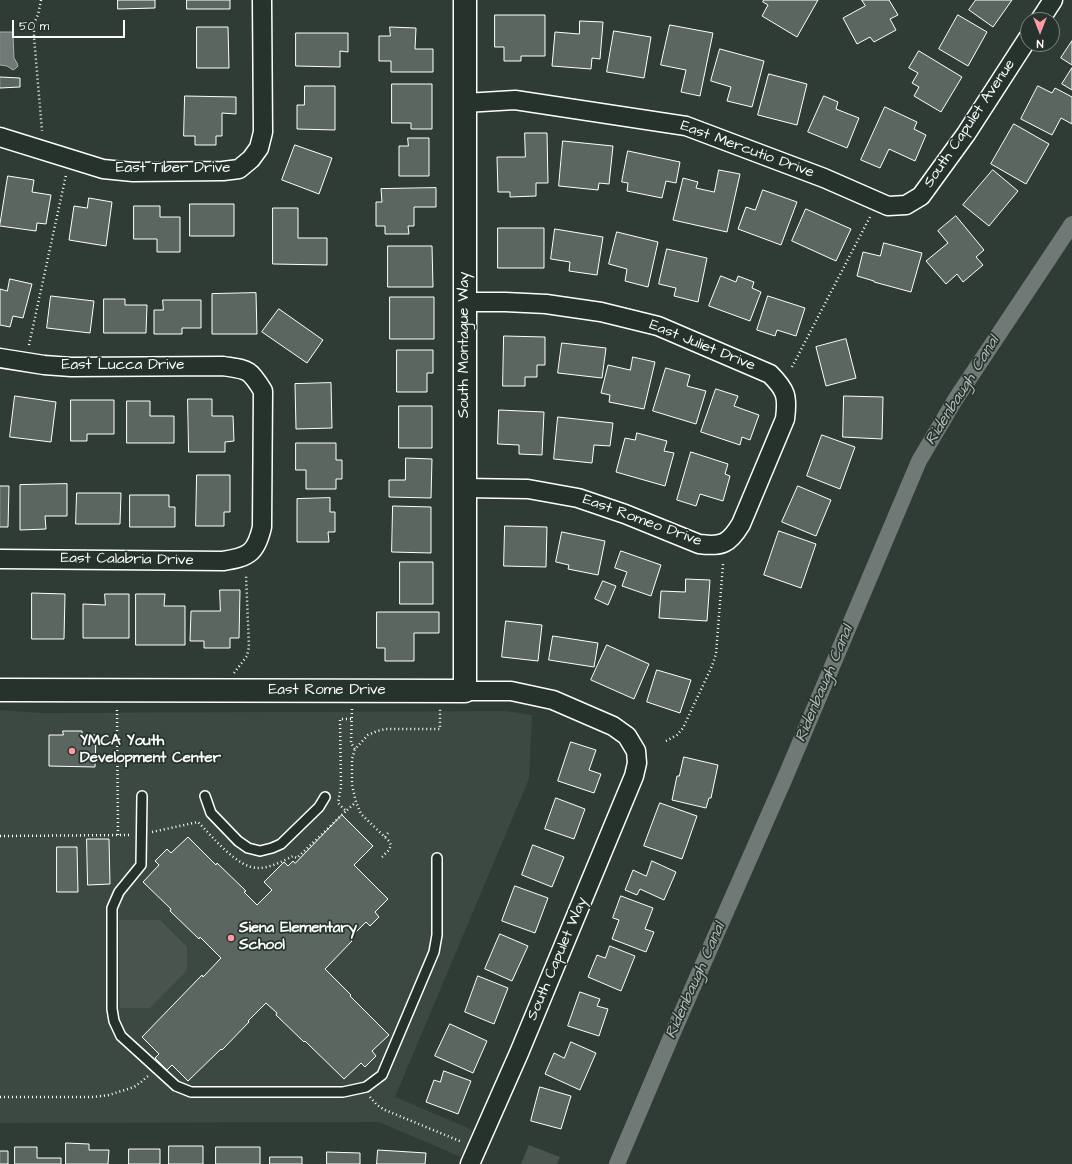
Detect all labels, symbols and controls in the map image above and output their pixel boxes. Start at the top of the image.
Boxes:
scale bar [14,12,127,38]
north arrow [1020,12,1060,52]
text: 50 m [19,18,49,35]
text: N [1037,36,1043,51]
street label: South Capulet Avenue [920,57,1020,191]
street label: East Mercutio Drive [678,117,816,183]
street label: East Tiber Drive [116,160,230,178]
street label: South Montague Way [456,272,474,418]
street label: East Juliet Drive [646,317,758,375]
water label: Ridenbaugh Canal [922,333,1004,449]
street label: East Lucca Drive [62,357,184,375]
street label: East Romeo Drive [580,491,704,551]
street label: East Calabria Drive [60,550,194,570]
water label: Ridenbaugh Canal [792,623,858,745]
street label: East Rome Drive [268,682,386,700]
place label: YMCA Youth Development Center [80,733,221,768]
marker: YMCA Youth Development Center [67,746,77,756]
street label: South Capulet Way [524,895,592,1023]
place label: Siena Elementary School [239,920,357,955]
water label: Ridenbaugh Canal [662,920,730,1042]
marker: Siena Elementary School [226,933,236,943]

